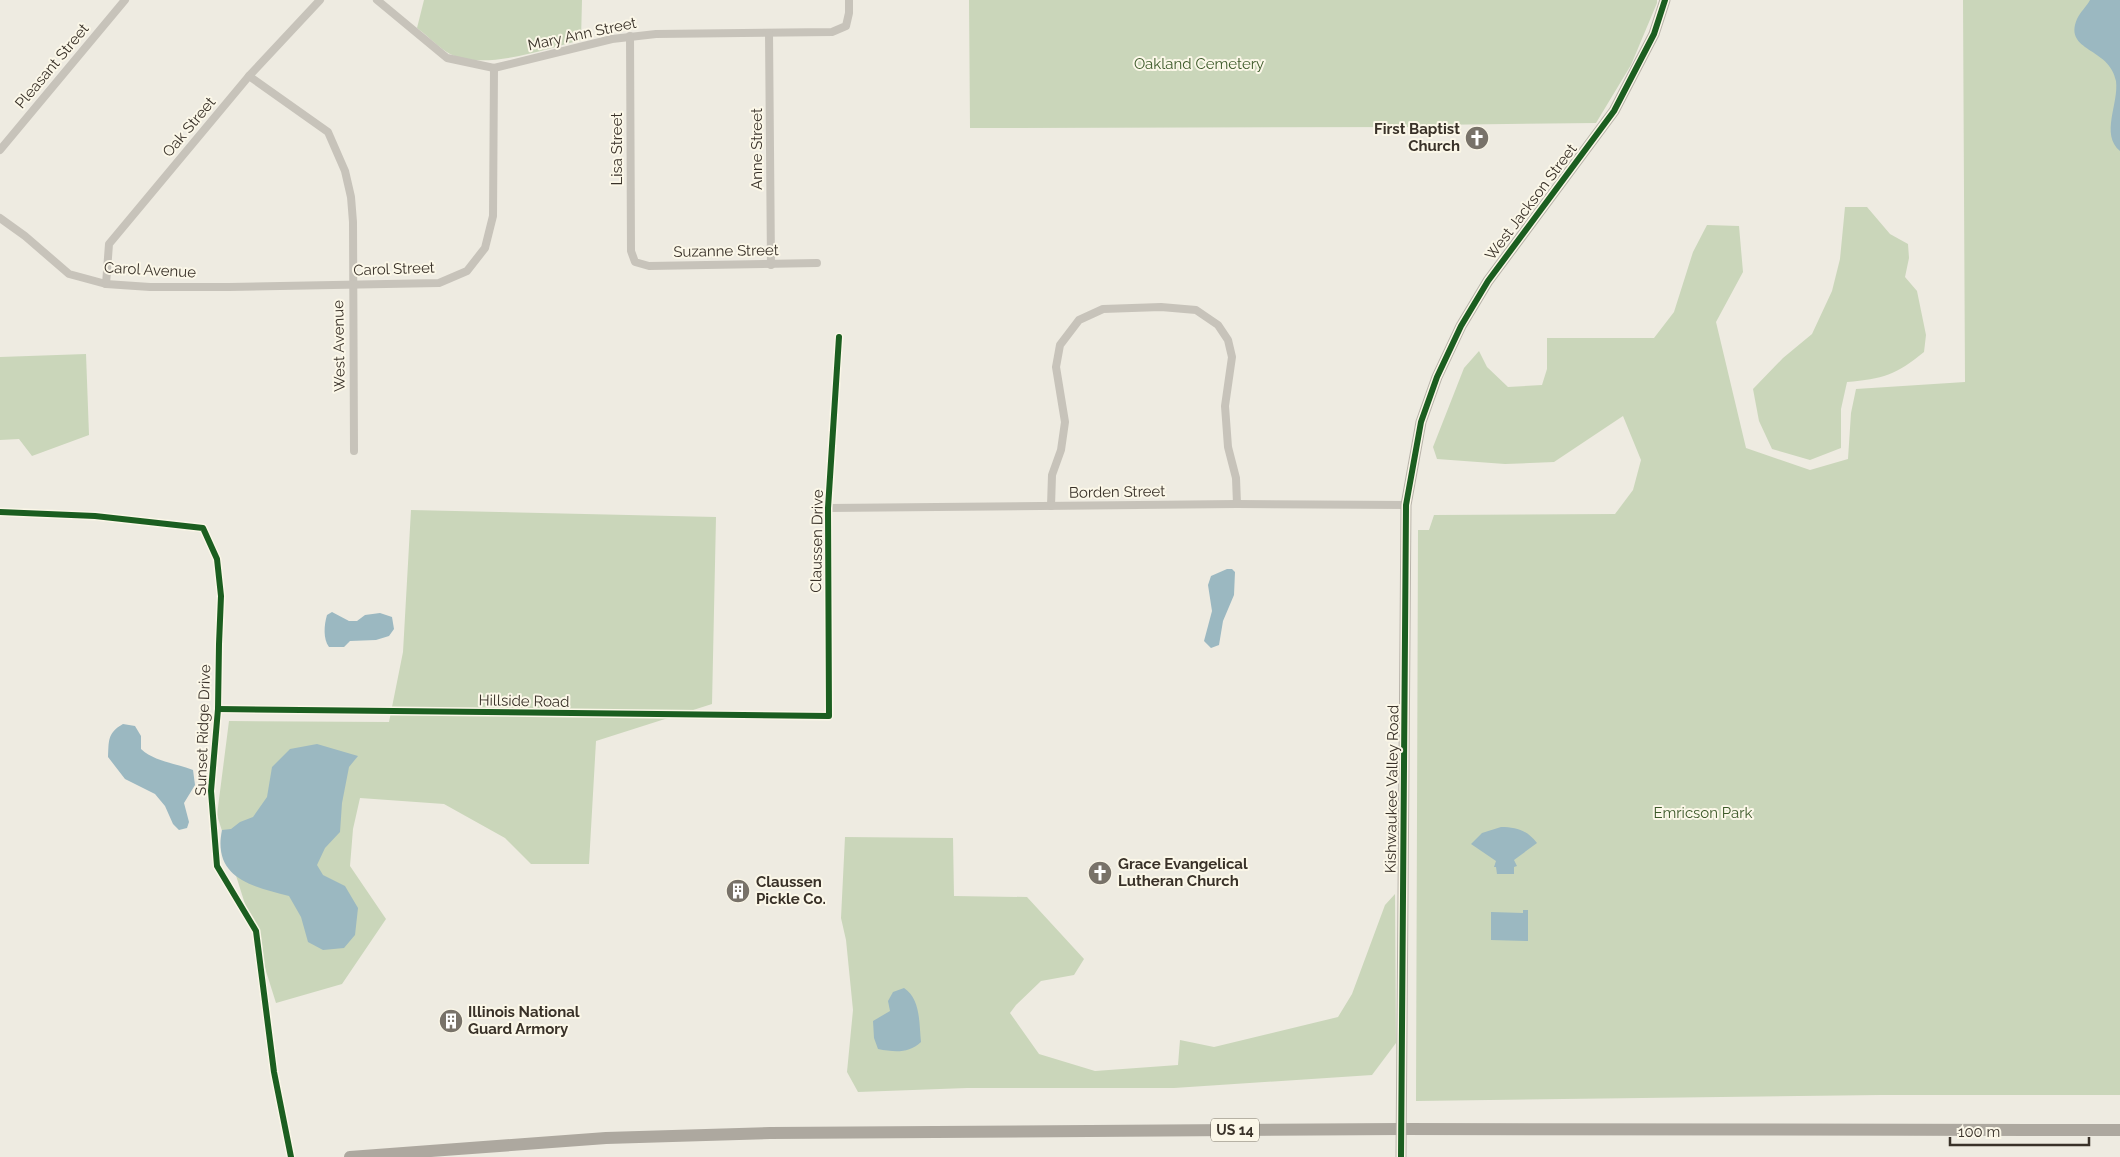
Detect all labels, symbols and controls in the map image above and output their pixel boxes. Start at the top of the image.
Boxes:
street label: Mary Ann Street [526,14,638,54]
street label: Pleasant Street [11,20,93,112]
park label: Oakland Cemetery [1134,55,1264,73]
street label: Oak Street [159,93,219,161]
street label: Anne Street [748,108,766,190]
street label: Lisa Street [608,113,626,185]
place label: First Baptist Church [1374,120,1460,155]
church icon: First Baptist Church [1464,125,1490,151]
street label: West Jackson Street [1481,140,1581,264]
street label: Suzanne Street [673,241,779,261]
street label: Carol Avenue [104,259,197,281]
street label: Carol Street [353,259,435,279]
street label: West Avenue [329,300,349,392]
street label: Borden Street [1069,482,1165,502]
street label: Claussen Drive [807,489,827,593]
street label: Sunset Ridge Drive [192,664,214,796]
street label: Hillside Road [478,691,570,711]
street label: Kishwaukee Valley Road [1382,705,1402,873]
park label: Emricson Park [1654,804,1753,822]
place label: Grace Evangelical Lutheran Church [1118,855,1248,890]
church icon: Grace Evangelical Lutheran Church [1087,860,1113,886]
place label: Claussen Pickle Co. [756,873,826,908]
building icon: Claussen Pickle Co. [725,878,751,904]
place label: Illinois National Guard Armory [468,1003,580,1038]
building icon: Illinois National Guard Armory [438,1008,464,1034]
scale bar [1950,1114,2089,1146]
road number: US 14 [1211,1118,1259,1142]
text: 100 m [1958,1123,2000,1141]

